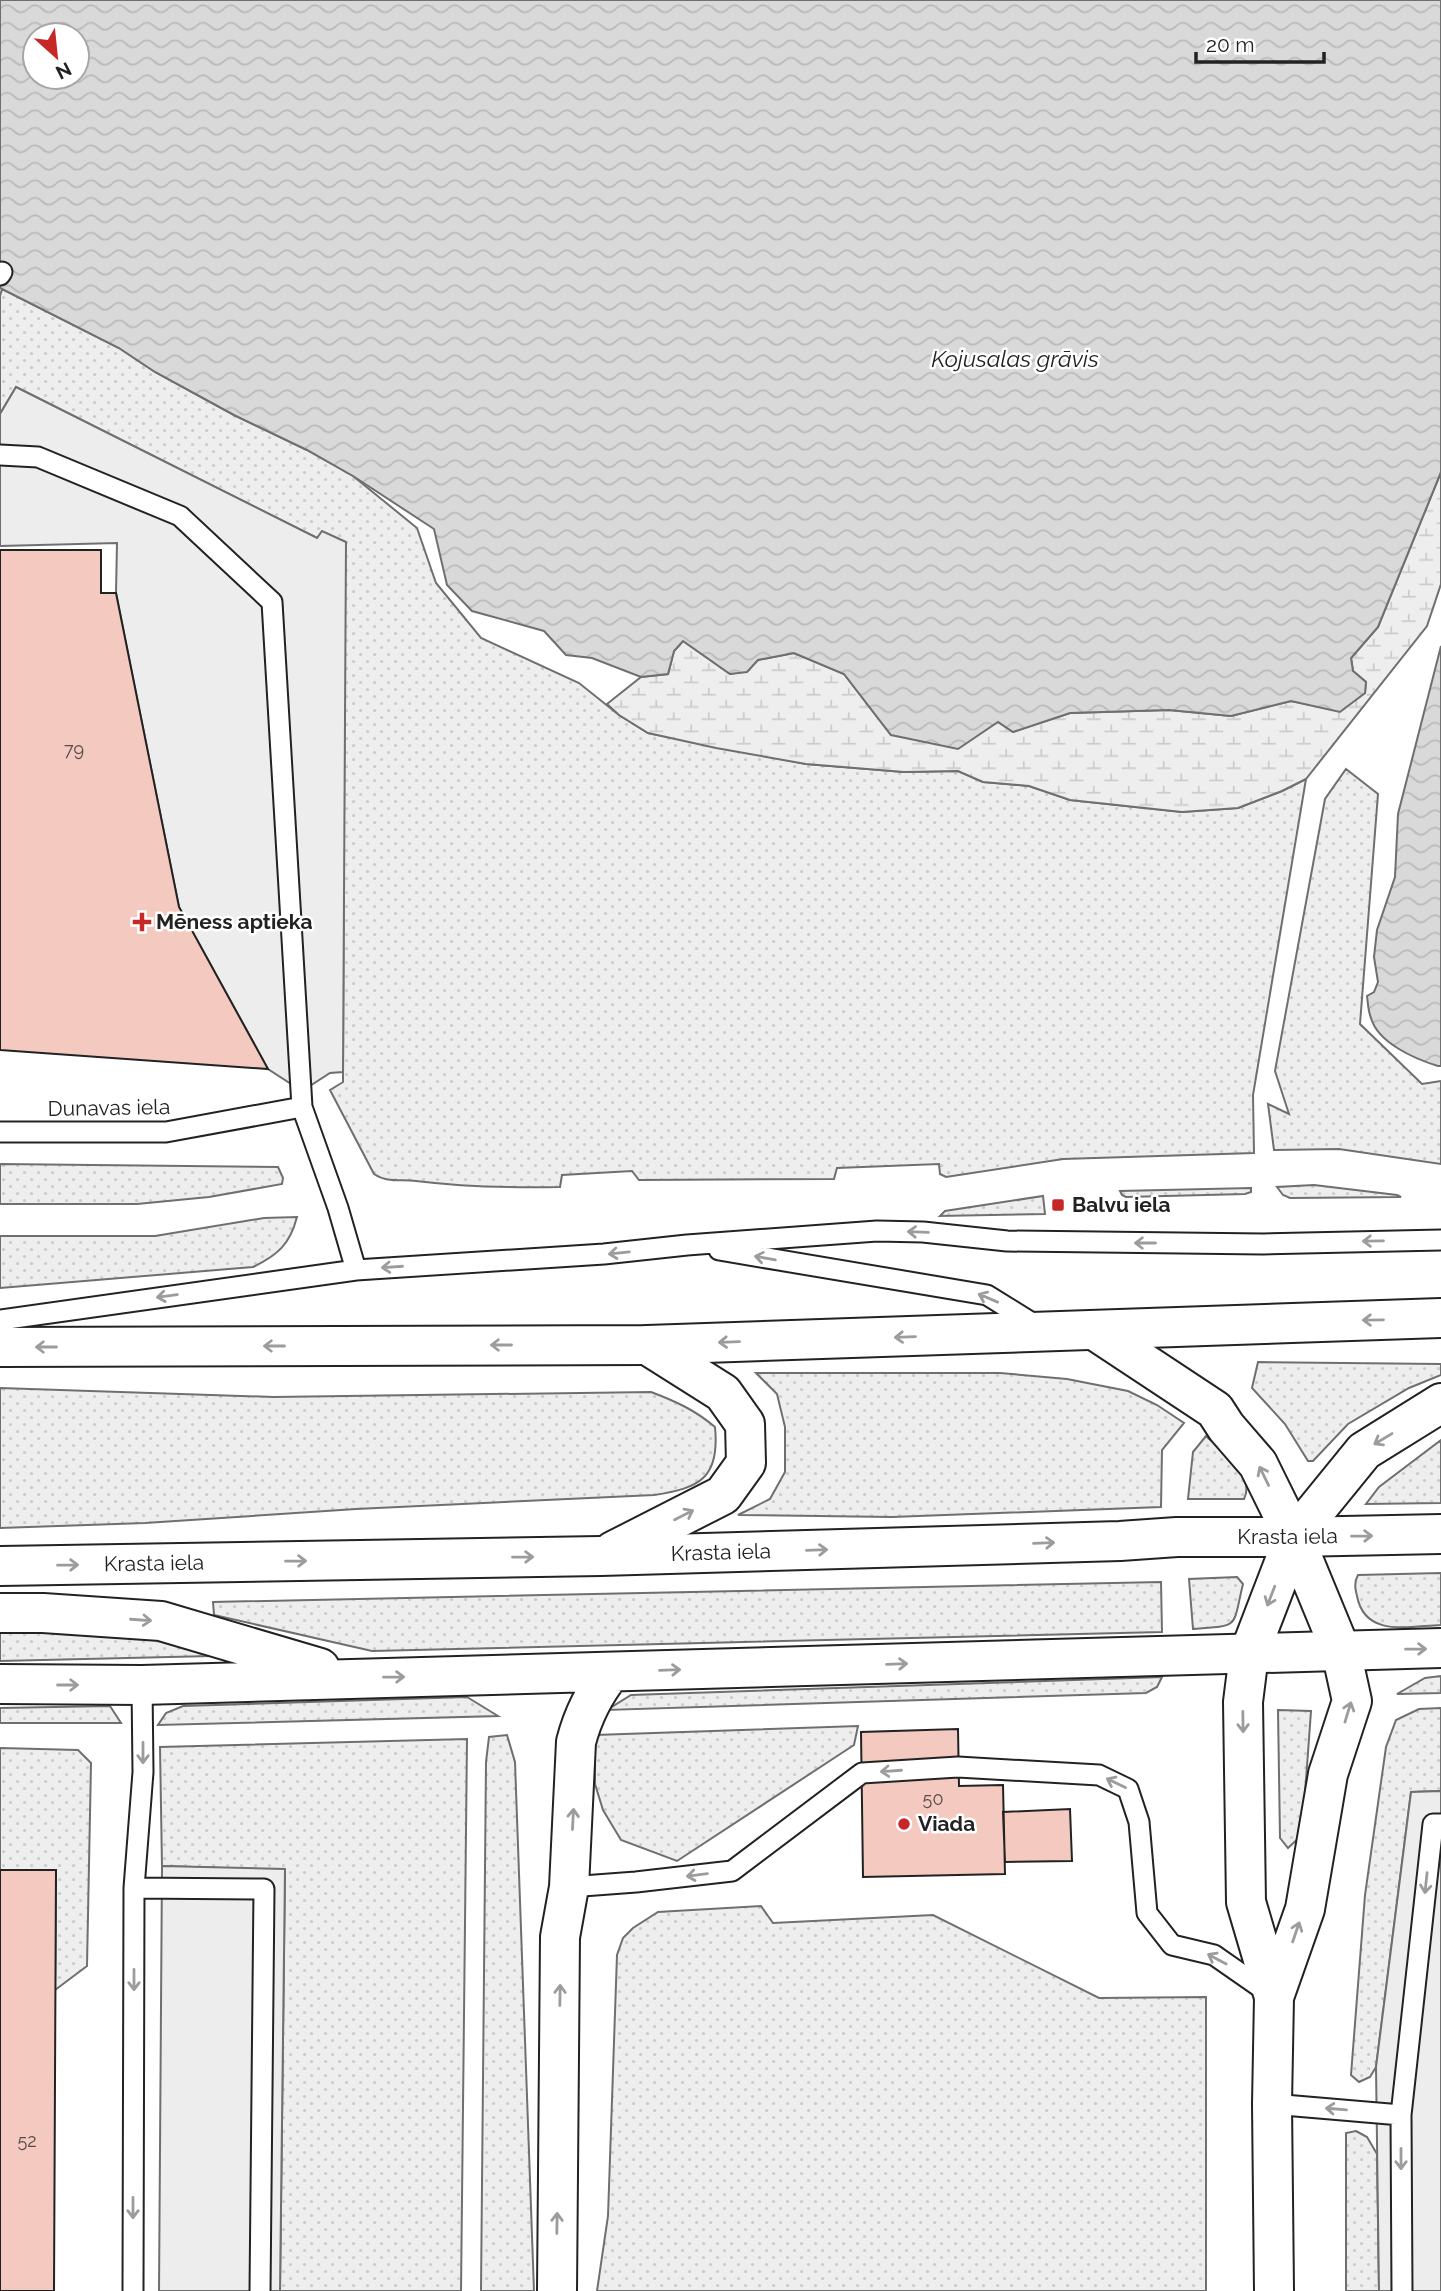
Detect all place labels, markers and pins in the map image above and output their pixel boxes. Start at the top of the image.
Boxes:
place label: Mēness aptieka [156,909,313,934]
marker: Mēness aptieka [134,914,150,930]
place label: Balvu iela [1072,1192,1171,1217]
marker: Balvu iela [1050,1197,1066,1213]
place label: Viada [918,1811,975,1836]
marker: Viada [896,1816,912,1832]

